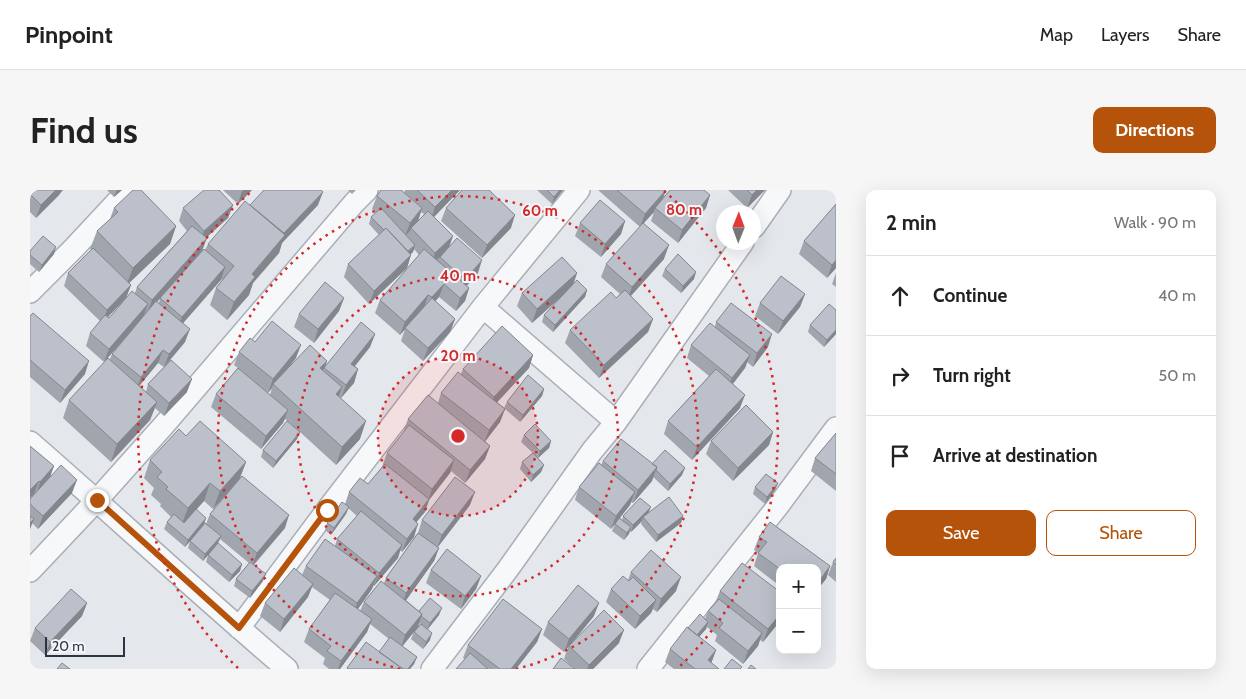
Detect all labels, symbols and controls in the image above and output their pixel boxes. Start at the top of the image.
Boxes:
text: Pinpoint [25,20,113,49]
text: Map [1040,24,1073,46]
text: Layers [1101,24,1150,46]
text: Share [1178,24,1221,46]
button: Directions [1093,107,1216,153]
text: Find us [30,109,138,152]
text: 80 m [666,201,702,219]
text: 60 m [522,202,558,220]
north arrow [716,205,761,250]
text: 2 min [886,210,937,235]
text: Walk · 90 m [1114,213,1196,232]
text: 40 m [440,267,476,285]
icon: ahead [886,282,914,310]
text: Continue [933,284,1007,307]
text: 40 m [1158,286,1196,305]
text: 20 m [441,347,475,365]
icon: right [886,362,914,390]
text: Turn right [933,364,1011,387]
text: 50 m [1159,366,1196,385]
centre of rings [449,427,467,445]
icon: arrive [886,442,914,470]
text: Arrive at destination [933,444,1097,467]
route end [86,489,109,512]
route start [316,499,339,522]
button: Save [886,510,1036,556]
button: Share [1046,510,1196,556]
map controls [776,564,821,654]
button: + [776,564,821,609]
button: − [776,609,821,654]
scale bar [45,634,125,657]
text: 20 m [52,637,85,655]

